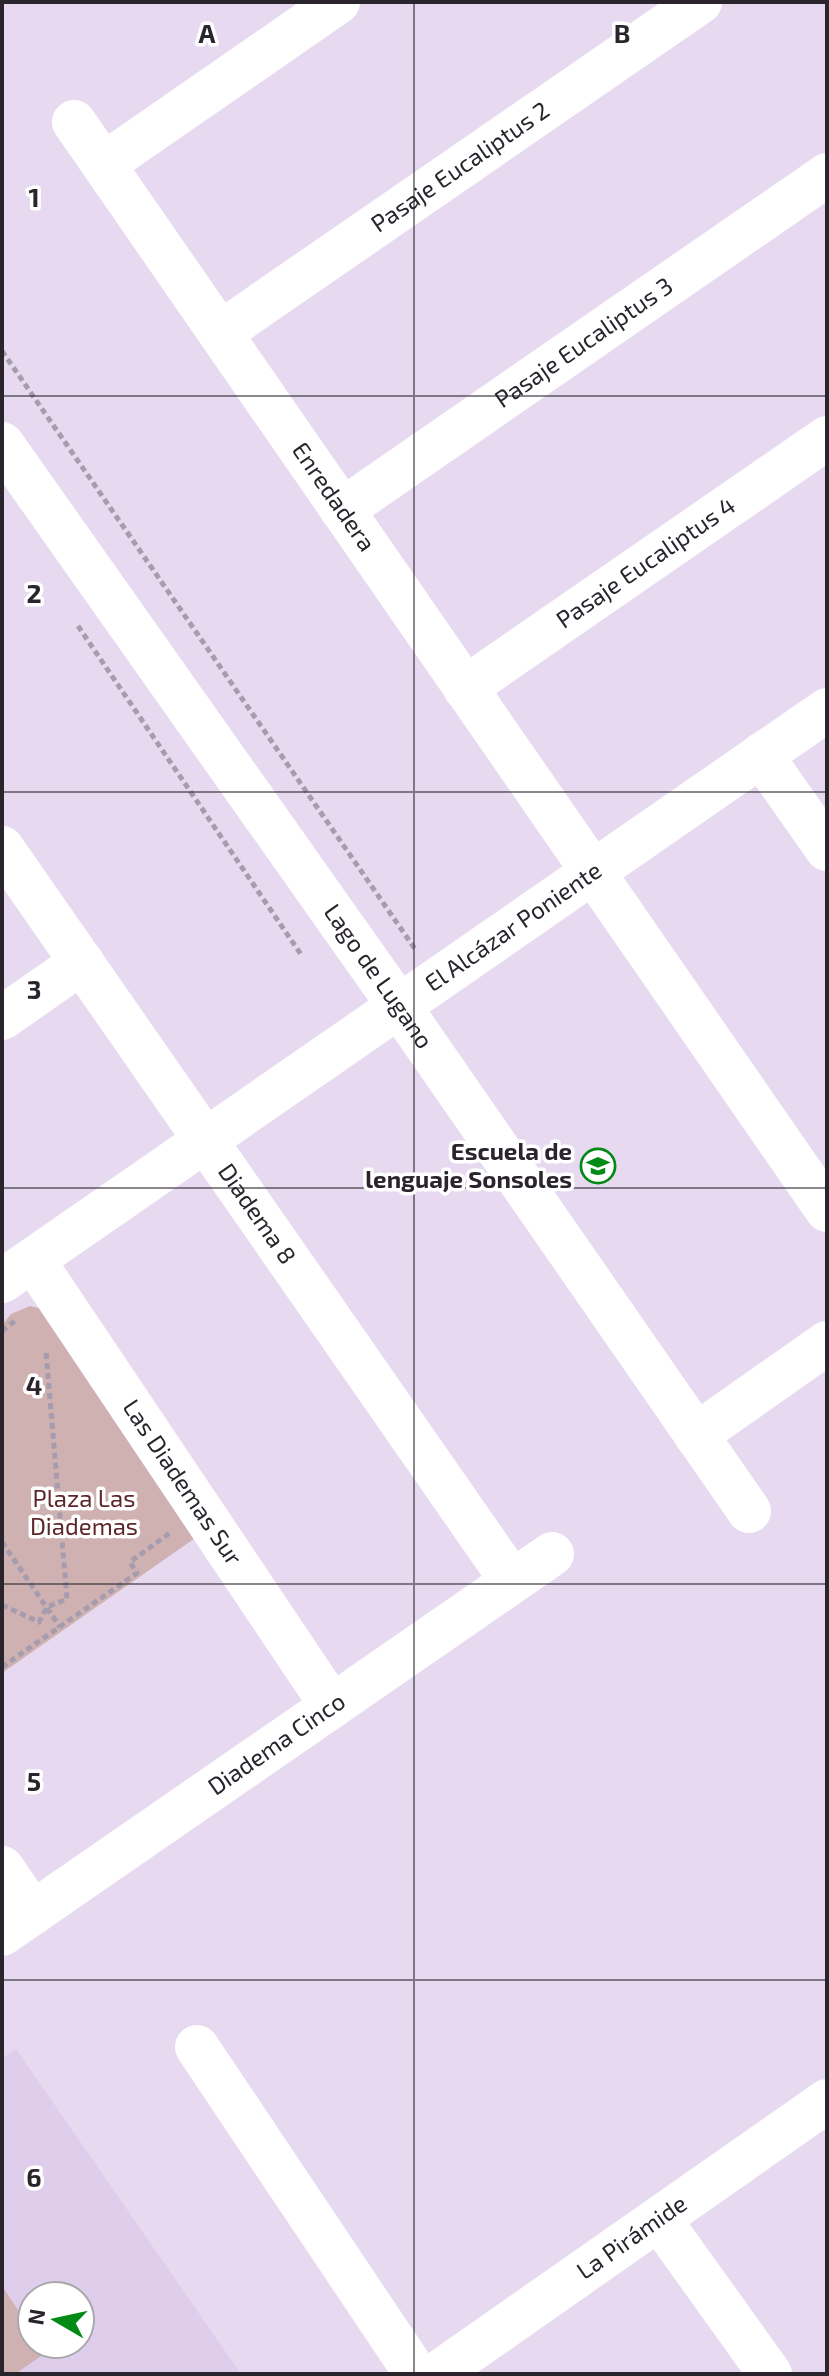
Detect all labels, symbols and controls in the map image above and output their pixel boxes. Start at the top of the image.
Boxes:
text: A [199,17,216,48]
text: B [614,17,630,48]
street label: Pasaje Eucaliptus 2 [365,94,554,238]
text: 1 [28,181,40,212]
street label: Pasaje Eucaliptus 3 [489,270,678,413]
street label: Enredadera [287,436,383,556]
street label: Pasaje Eucaliptus 4 [550,490,740,634]
text: 2 [26,577,42,608]
street label: El Alcázar Poniente [419,855,606,997]
street label: Lago de Lugano [319,898,440,1054]
text: 3 [27,973,41,1004]
place label: Escuela de lenguaje Sonsoles [365,1136,572,1193]
school or university icon: Escuela de lenguaje Sonsoles [579,1147,617,1185]
street label: Diadema 8 [213,1157,303,1269]
text: 4 [26,1369,42,1400]
street label: Las Diademas Sur [118,1393,250,1570]
park label: Plaza Las Diademas [30,1483,138,1540]
street label: Diadema Cinco [202,1685,350,1800]
text: 5 [27,1765,41,1796]
text: 6 [26,2161,42,2192]
street label: La Pirámide [571,2188,692,2285]
north arrow [16,2280,96,2360]
text: N [21,2307,49,2327]

